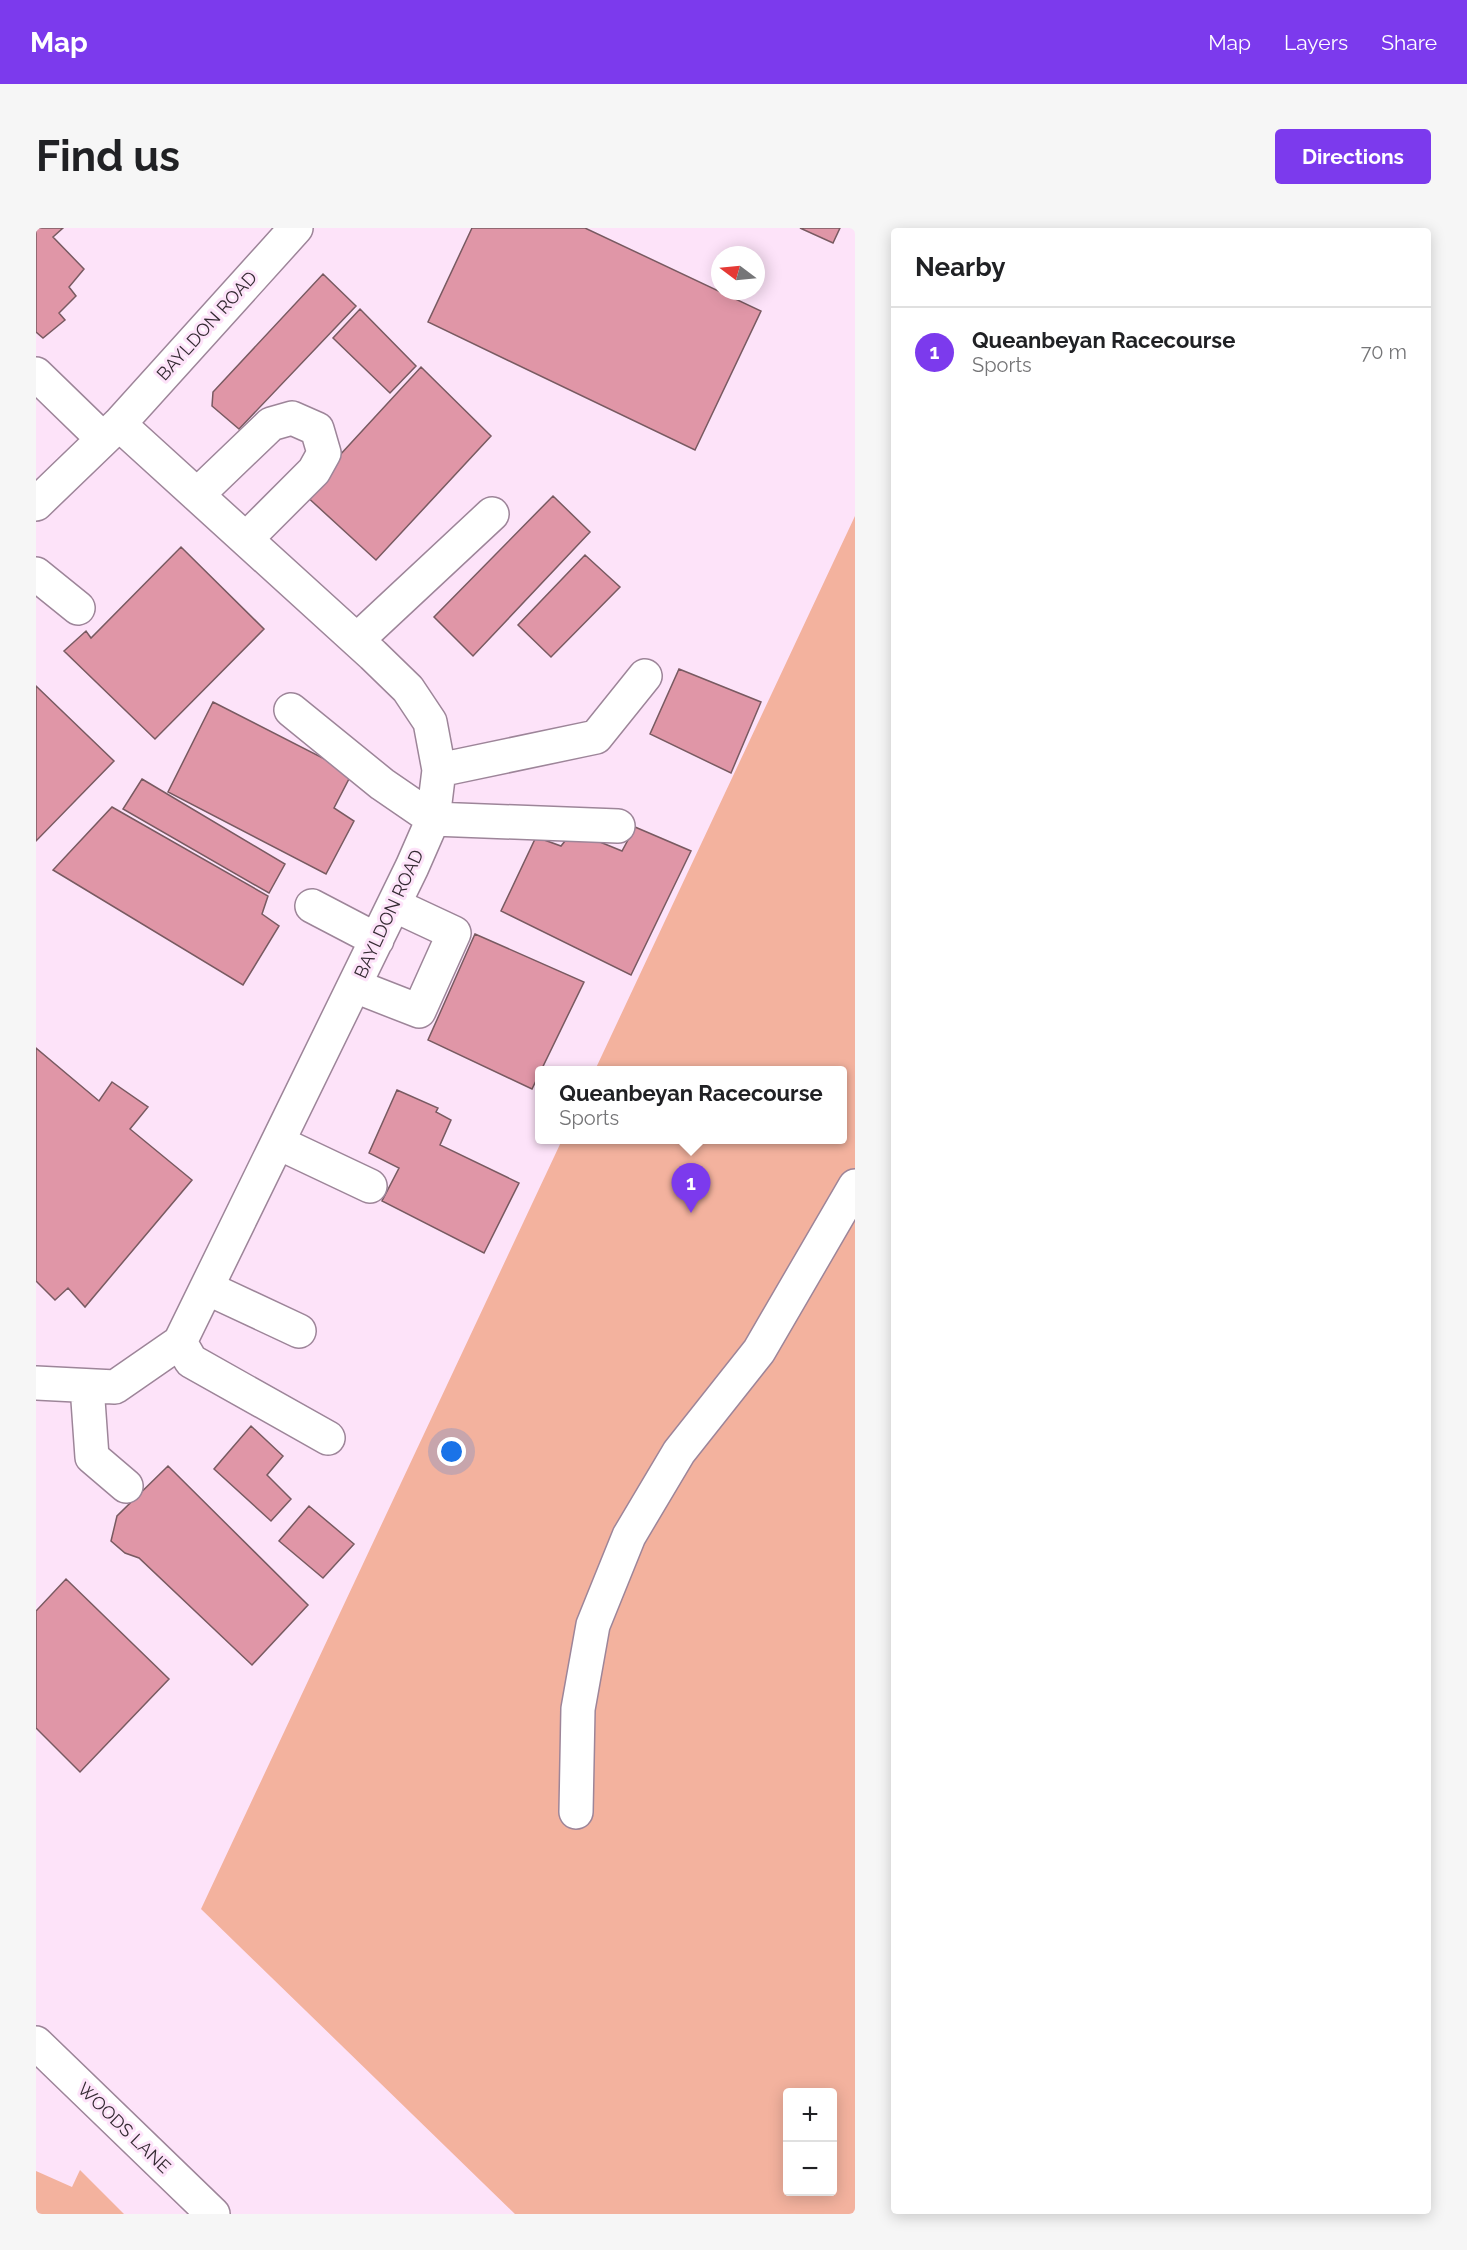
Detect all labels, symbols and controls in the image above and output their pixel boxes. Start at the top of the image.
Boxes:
text: Map [30,26,88,59]
text: Map [1208,30,1251,55]
text: Layers [1284,30,1348,55]
text: Share [1381,30,1437,55]
button: Directions [1275,129,1431,184]
text: Find us [36,132,180,181]
north arrow [711,246,765,300]
text: Nearby [915,252,1005,282]
street label: BAYLDON ROAD [152,267,261,384]
text: Queanbeyan Racecourse [972,327,1235,353]
text: 1 [930,340,939,364]
text: 70 m [1361,340,1407,364]
text: Sports [972,353,1032,377]
street label: BAYLDON ROAD [350,846,428,981]
popup [535,1066,847,1144]
text: Queanbeyan Racecourse [559,1080,823,1106]
text: Sports [559,1106,619,1130]
pin: 1 [672,1164,710,1213]
your location [437,1437,466,1466]
street label: WOODS LANE [73,2078,175,2177]
map controls [783,2088,837,2196]
button: + [783,2088,837,2142]
button: − [783,2142,837,2196]

